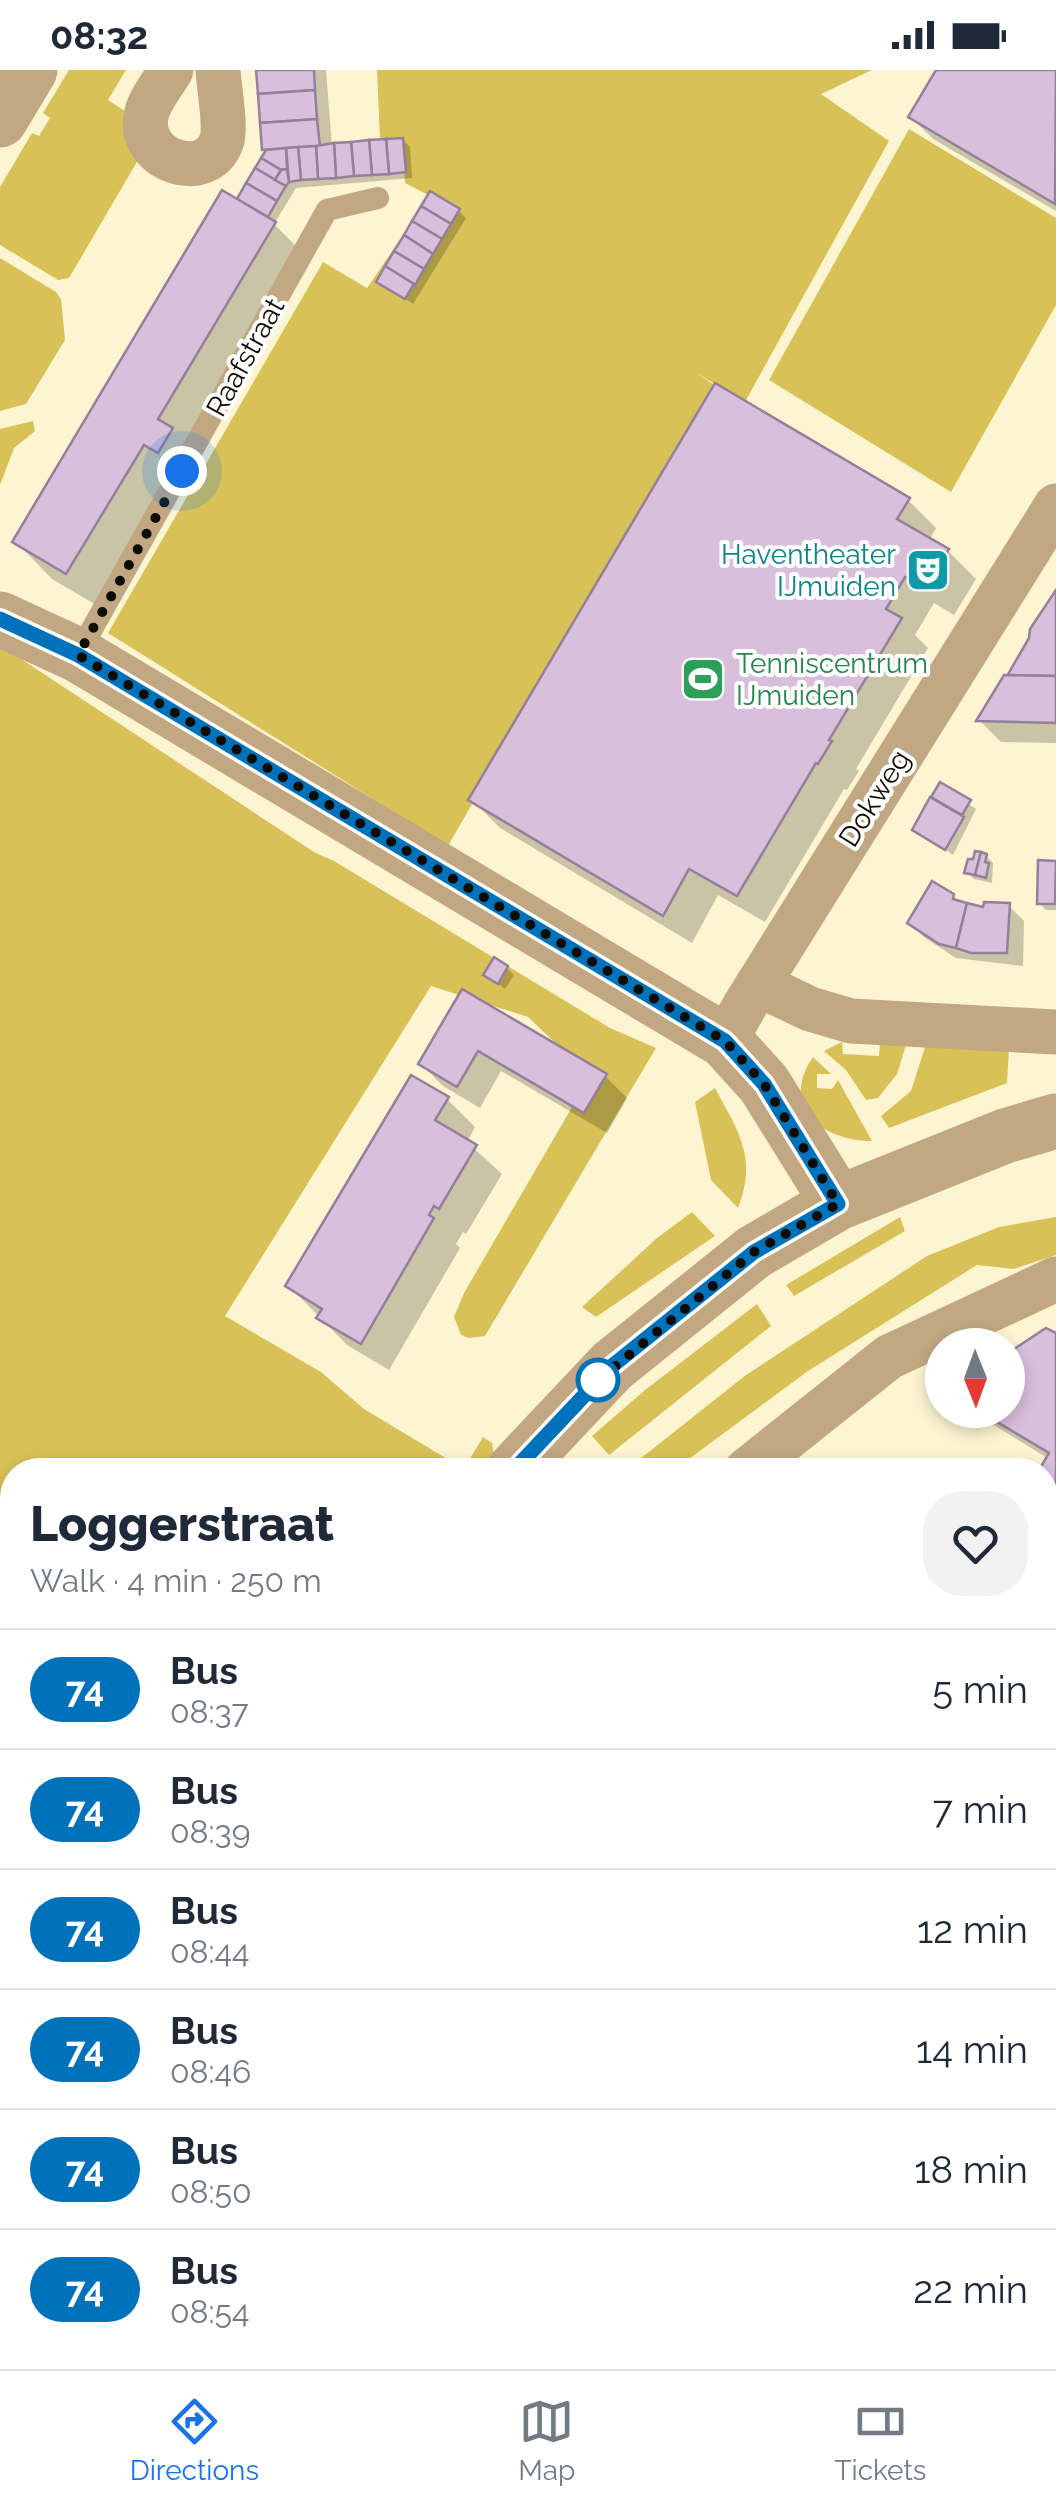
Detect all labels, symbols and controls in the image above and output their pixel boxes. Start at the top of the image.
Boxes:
text: 08:32 [50,13,148,58]
street label: Raafstraat [199,292,292,422]
your location [157,446,207,496]
place label: Haventheater IJmuiden [721,538,896,603]
theatre icon: Haventheater IJmuiden [905,547,951,593]
place label: Tenniscentrum IJmuiden [736,647,928,712]
sports icon: Tenniscentrum IJmuiden [680,656,726,702]
street label: Dokweg [832,744,917,853]
north arrow [925,1328,1025,1428]
map controls [925,1328,1025,1428]
unlabelled marker [577,1359,619,1401]
button: heart [923,1491,1028,1596]
text: Loggerstraat [30,1496,334,1552]
text: Walk · 4 min · 250 m [30,1562,322,1599]
text: Bus [170,1648,238,1693]
text: 5 min [932,1667,1028,1712]
text: 74 [66,1669,104,1710]
text: 08:37 [170,1693,249,1730]
text: Bus [170,1768,238,1813]
text: 7 min [933,1787,1028,1832]
text: 74 [66,1789,104,1830]
text: 08:39 [170,1813,250,1850]
text: Bus [170,1888,238,1933]
text: 12 min [917,1907,1028,1952]
text: 74 [66,1909,104,1950]
text: 08:44 [170,1933,250,1970]
text: Bus [170,2008,238,2053]
text: 14 min [916,2027,1028,2072]
text: 74 [66,2029,104,2070]
text: 08:46 [170,2053,251,2090]
text: Bus [170,2128,238,2173]
text: 18 min [914,2147,1028,2192]
text: 74 [66,2149,104,2190]
text: 08:50 [170,2173,252,2210]
text: Bus [170,2248,238,2293]
text: 22 min [913,2267,1028,2312]
text: 74 [66,2269,104,2310]
text: 08:54 [170,2293,250,2330]
tab: Directions [130,2394,259,2487]
tab: Map [518,2394,575,2487]
tab: Tickets [834,2394,926,2487]

